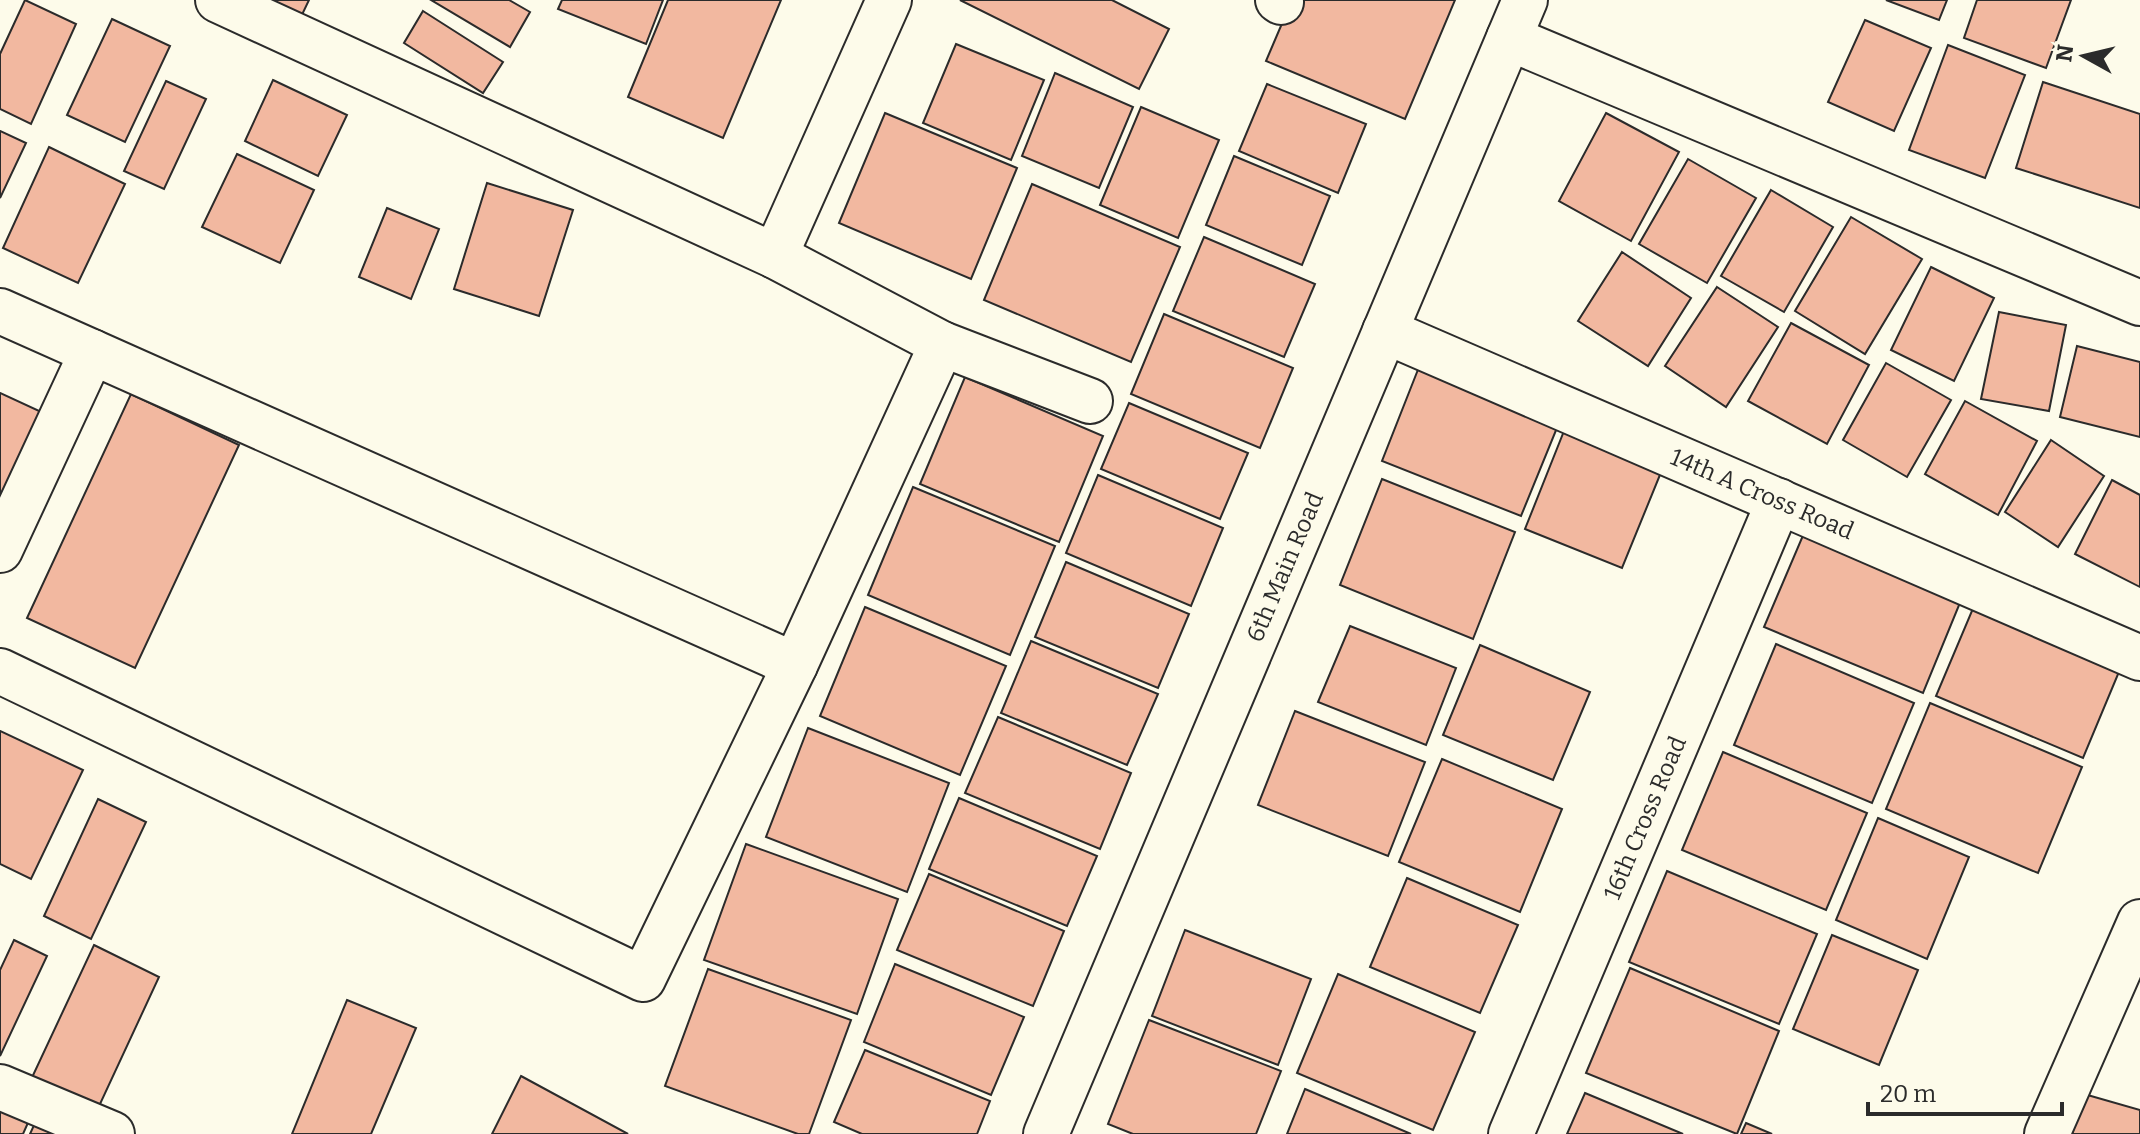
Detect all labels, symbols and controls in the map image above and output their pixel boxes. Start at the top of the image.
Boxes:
north arrow [2044,16,2124,96]
text: N [2050,43,2079,64]
street label: 14th A Cross Road [1666,443,1858,545]
street label: 6th Main Road [1241,488,1329,646]
street label: 16th Cross Road [1598,732,1692,904]
scale bar [1868,1066,2062,1116]
text: 20 m [1880,1080,1936,1108]

